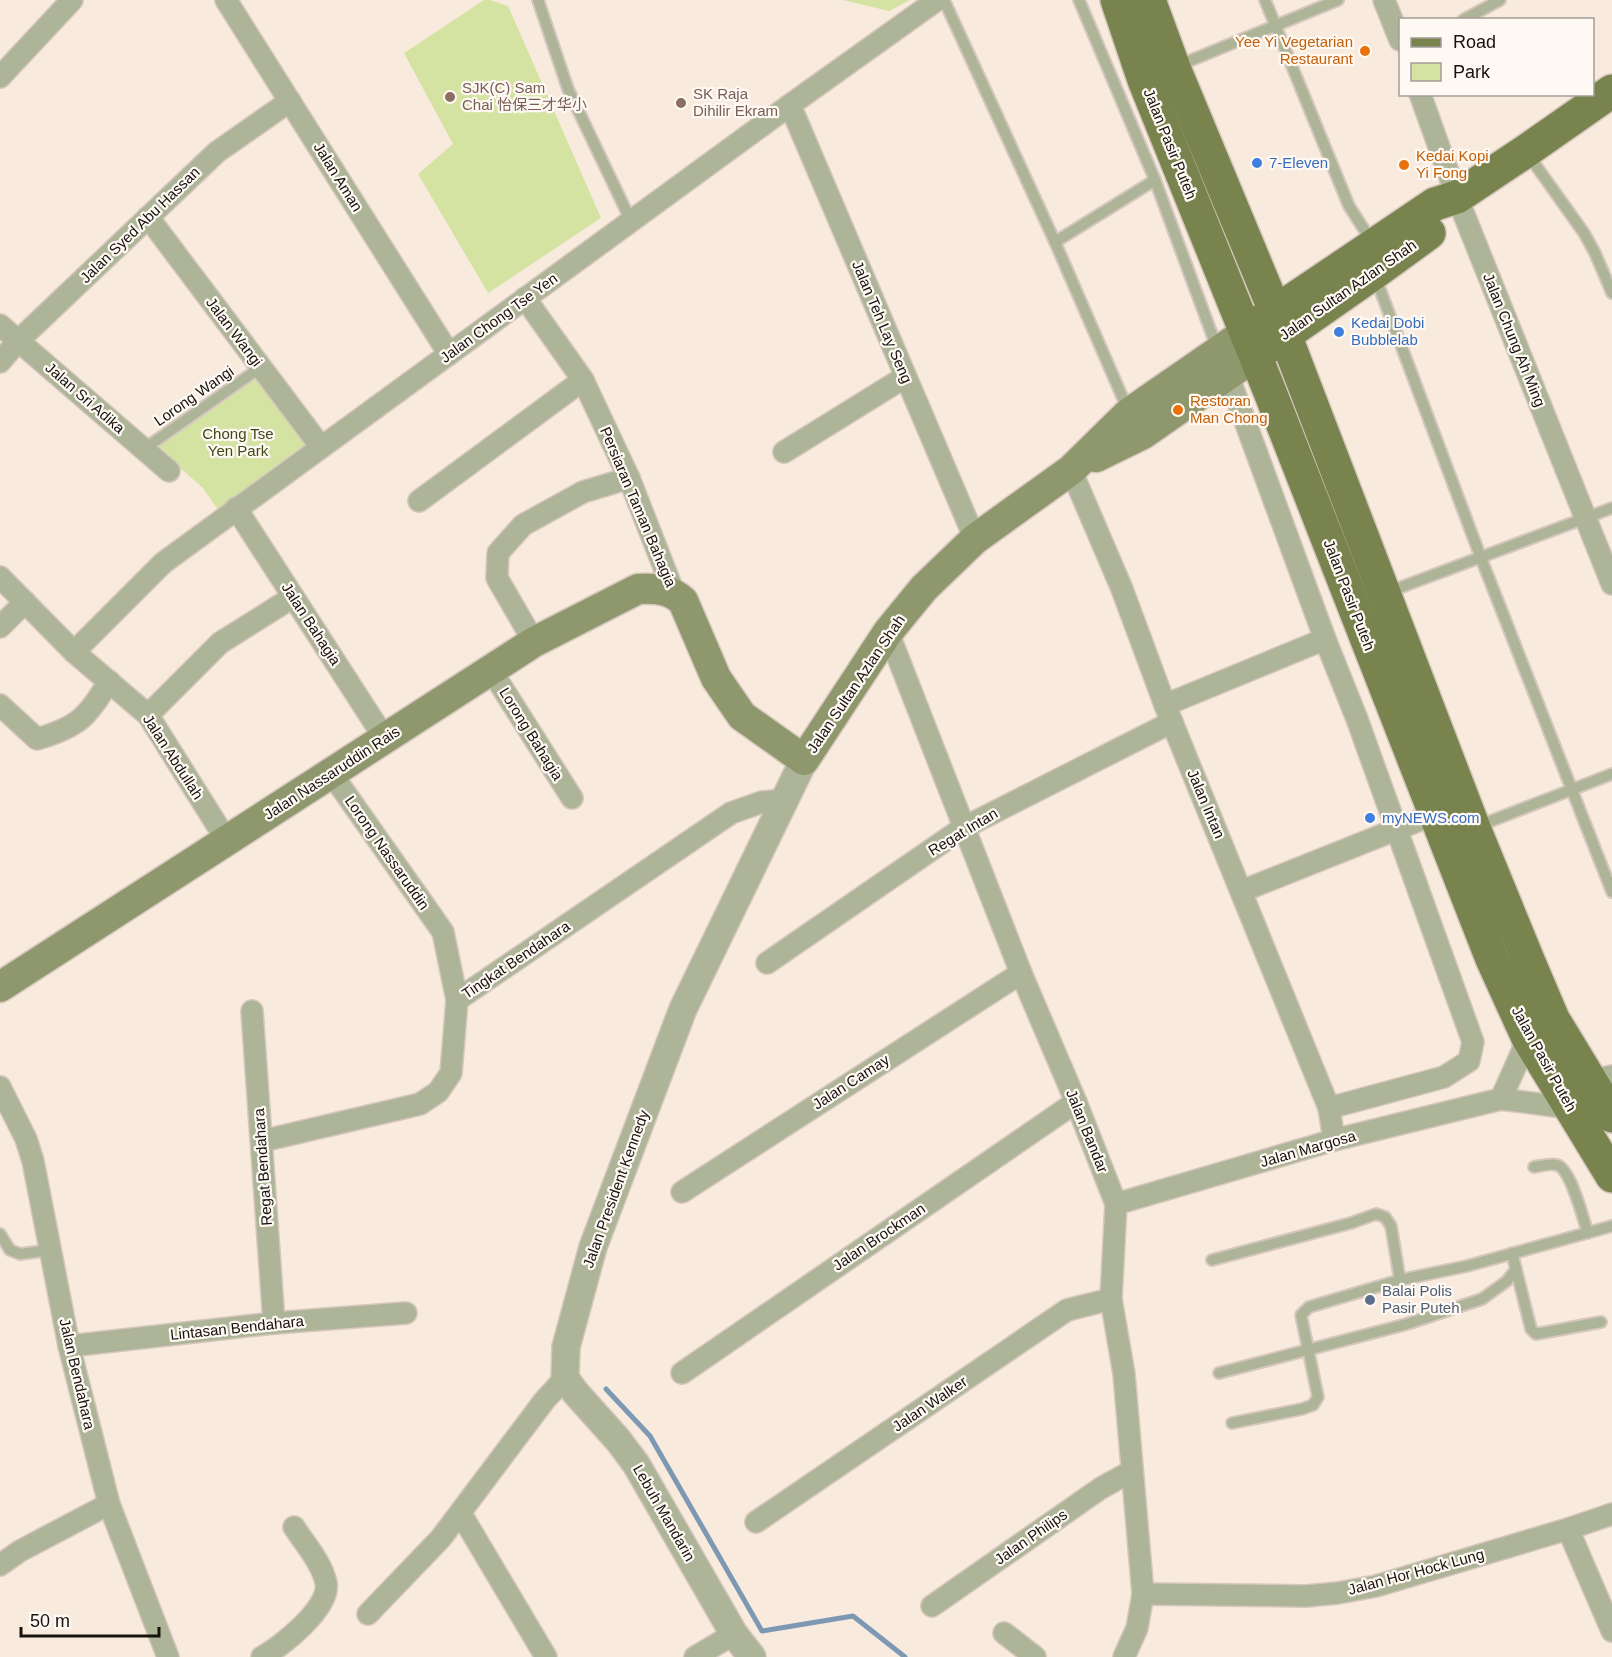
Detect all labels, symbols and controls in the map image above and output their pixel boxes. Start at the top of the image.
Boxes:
legend [1399,18,1594,96]
text: Road [1453,32,1496,52]
place label: Yee Yi Vegetarian Restaurant [1235,33,1354,67]
marker: Yee Yi Vegetarian Restaurant [1358,44,1372,58]
text: Park [1453,62,1491,82]
place label: SJK(C) Sam Chai 怡保三才华小 [462,79,587,113]
place label: SK Raja Dihilir Ekram [693,85,778,119]
street label: Jalan Pasir Puteh [1141,86,1200,202]
marker: SJK(C) Sam Chai 怡保三才华小 [443,90,457,104]
marker: SK Raja Dihilir Ekram [674,96,688,110]
street label: Jalan Aman [310,139,366,214]
place label: Kedai Kopi Yi Fong [1416,147,1489,181]
place label: 7-Eleven [1269,154,1328,171]
marker: 7-Eleven [1250,156,1264,170]
marker: Kedai Kopi Yi Fong [1397,158,1411,172]
street label: Jalan Syed Abu Hassan [76,163,203,286]
street label: Jalan Sultan Azlan Shah [1276,236,1419,343]
street label: Jalan Teh Lay Seng [849,258,916,386]
street label: Jalan Chong Tse Yen [437,269,561,366]
street label: Jalan Chung Ah Ming [1480,271,1549,409]
street label: Jalan Wangi [203,294,266,370]
place label: Kedai Dobi Bubblelab [1351,314,1424,348]
marker: Kedai Dobi Bubblelab [1332,325,1346,339]
street label: Jalan Sri Adika [42,359,129,437]
street label: Lorong Wangi [151,362,237,429]
place label: Restoran Man Chong [1190,392,1268,426]
marker: Restoran Man Chong [1171,403,1185,417]
street label: Persiaran Taman Bahagia [597,424,680,590]
park label: Chong Tse Yen Park [202,425,274,459]
street label: Jalan Pasir Puteh [1320,537,1378,653]
street label: Jalan Bahagia [278,579,345,669]
street label: Jalan Sultan Azlan Shah [803,612,908,756]
street label: Lorong Bahagia [496,684,567,784]
street label: Jalan Abdullah [140,711,207,802]
street label: Jalan Nassaruddin Rais [261,722,403,823]
street label: Jalan Intan [1184,767,1229,841]
street label: Lorong Nassaruddin [342,793,433,913]
street label: Regat Intan [925,804,1000,859]
place label: myNEWS.com [1382,809,1480,826]
marker: myNEWS.com [1363,811,1377,825]
street label: Tingkat Bendahara [459,917,573,1002]
street label: Jalan Pasir Puteh [1509,1003,1580,1114]
street label: Jalan Camay [809,1050,892,1113]
street label: Jalan Bandar [1063,1087,1112,1175]
street label: Regat Bendahara [250,1107,275,1226]
street label: Jalan President Kennedy [579,1107,652,1270]
street label: Jalan Margosa [1258,1127,1358,1170]
street label: Jalan Brockman [829,1199,928,1274]
place label: Balai Polis Pasir Puteh [1382,1282,1460,1316]
marker: Balai Polis Pasir Puteh [1363,1293,1377,1307]
street label: Lintasan Bendahara [169,1312,305,1343]
street label: Jalan Bendahara [56,1317,99,1432]
street label: Jalan Walker [889,1372,970,1435]
street label: Lebuh Mandarin [630,1462,699,1564]
street label: Jalan Philips [991,1505,1070,1568]
street label: Jalan Hor Hock Lung [1346,1545,1486,1598]
scale bar [21,1600,159,1638]
text: 50 m [30,1611,70,1631]

